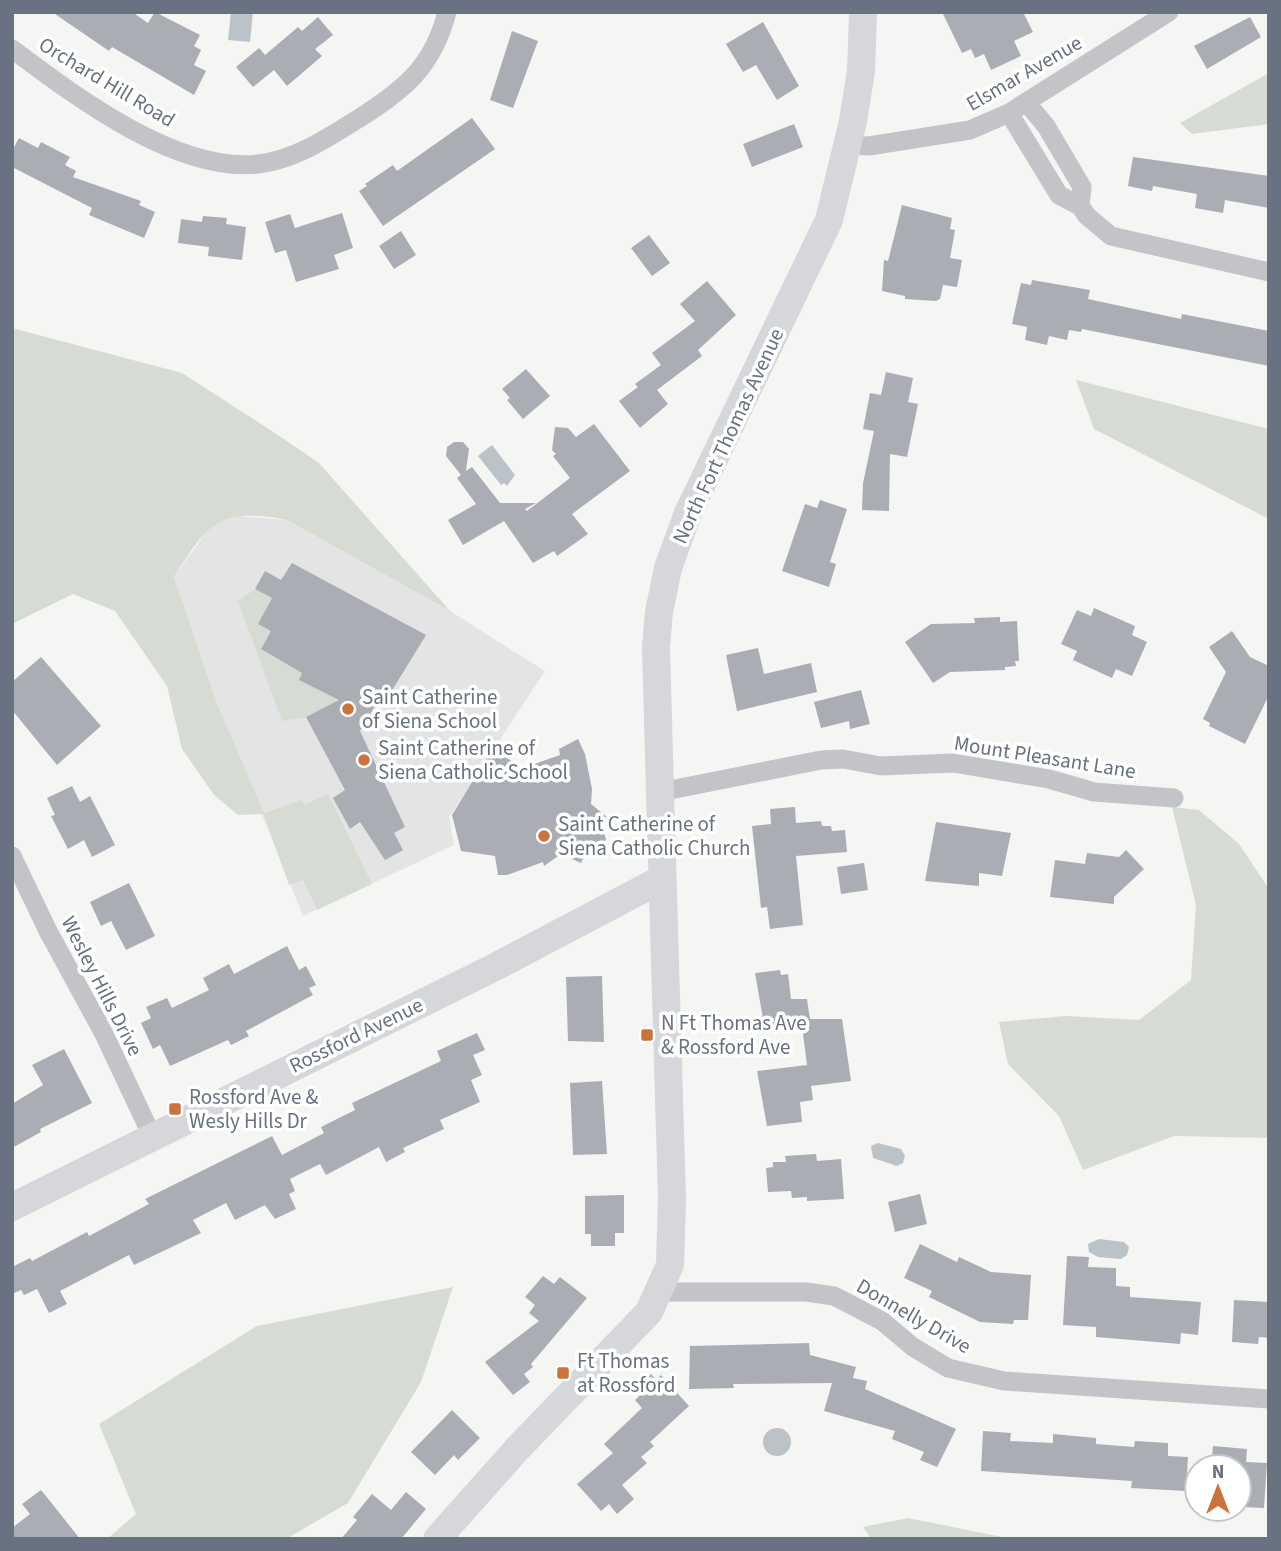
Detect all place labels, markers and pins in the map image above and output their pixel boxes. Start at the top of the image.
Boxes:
place label: Saint Catherine of Siena School [362,682,497,736]
marker: Saint Catherine of Siena School [340,701,356,717]
place label: Saint Catherine of Siena Catholic School [378,733,568,787]
marker: Saint Catherine of Siena Catholic School [356,752,372,768]
place label: Saint Catherine of Siena Catholic Church [558,809,750,863]
marker: Saint Catherine of Siena Catholic Church [536,828,552,844]
place label: N Ft Thomas Ave & Rossford Ave [661,1008,807,1062]
marker: N Ft Thomas Ave & Rossford Ave [639,1027,655,1043]
place label: Rossford Ave & Wesly Hills Dr [189,1082,319,1136]
marker: Rossford Ave & Wesly Hills Dr [167,1101,183,1117]
place label: Ft Thomas at Rossford [577,1346,675,1400]
marker: Ft Thomas at Rossford [555,1365,571,1381]

